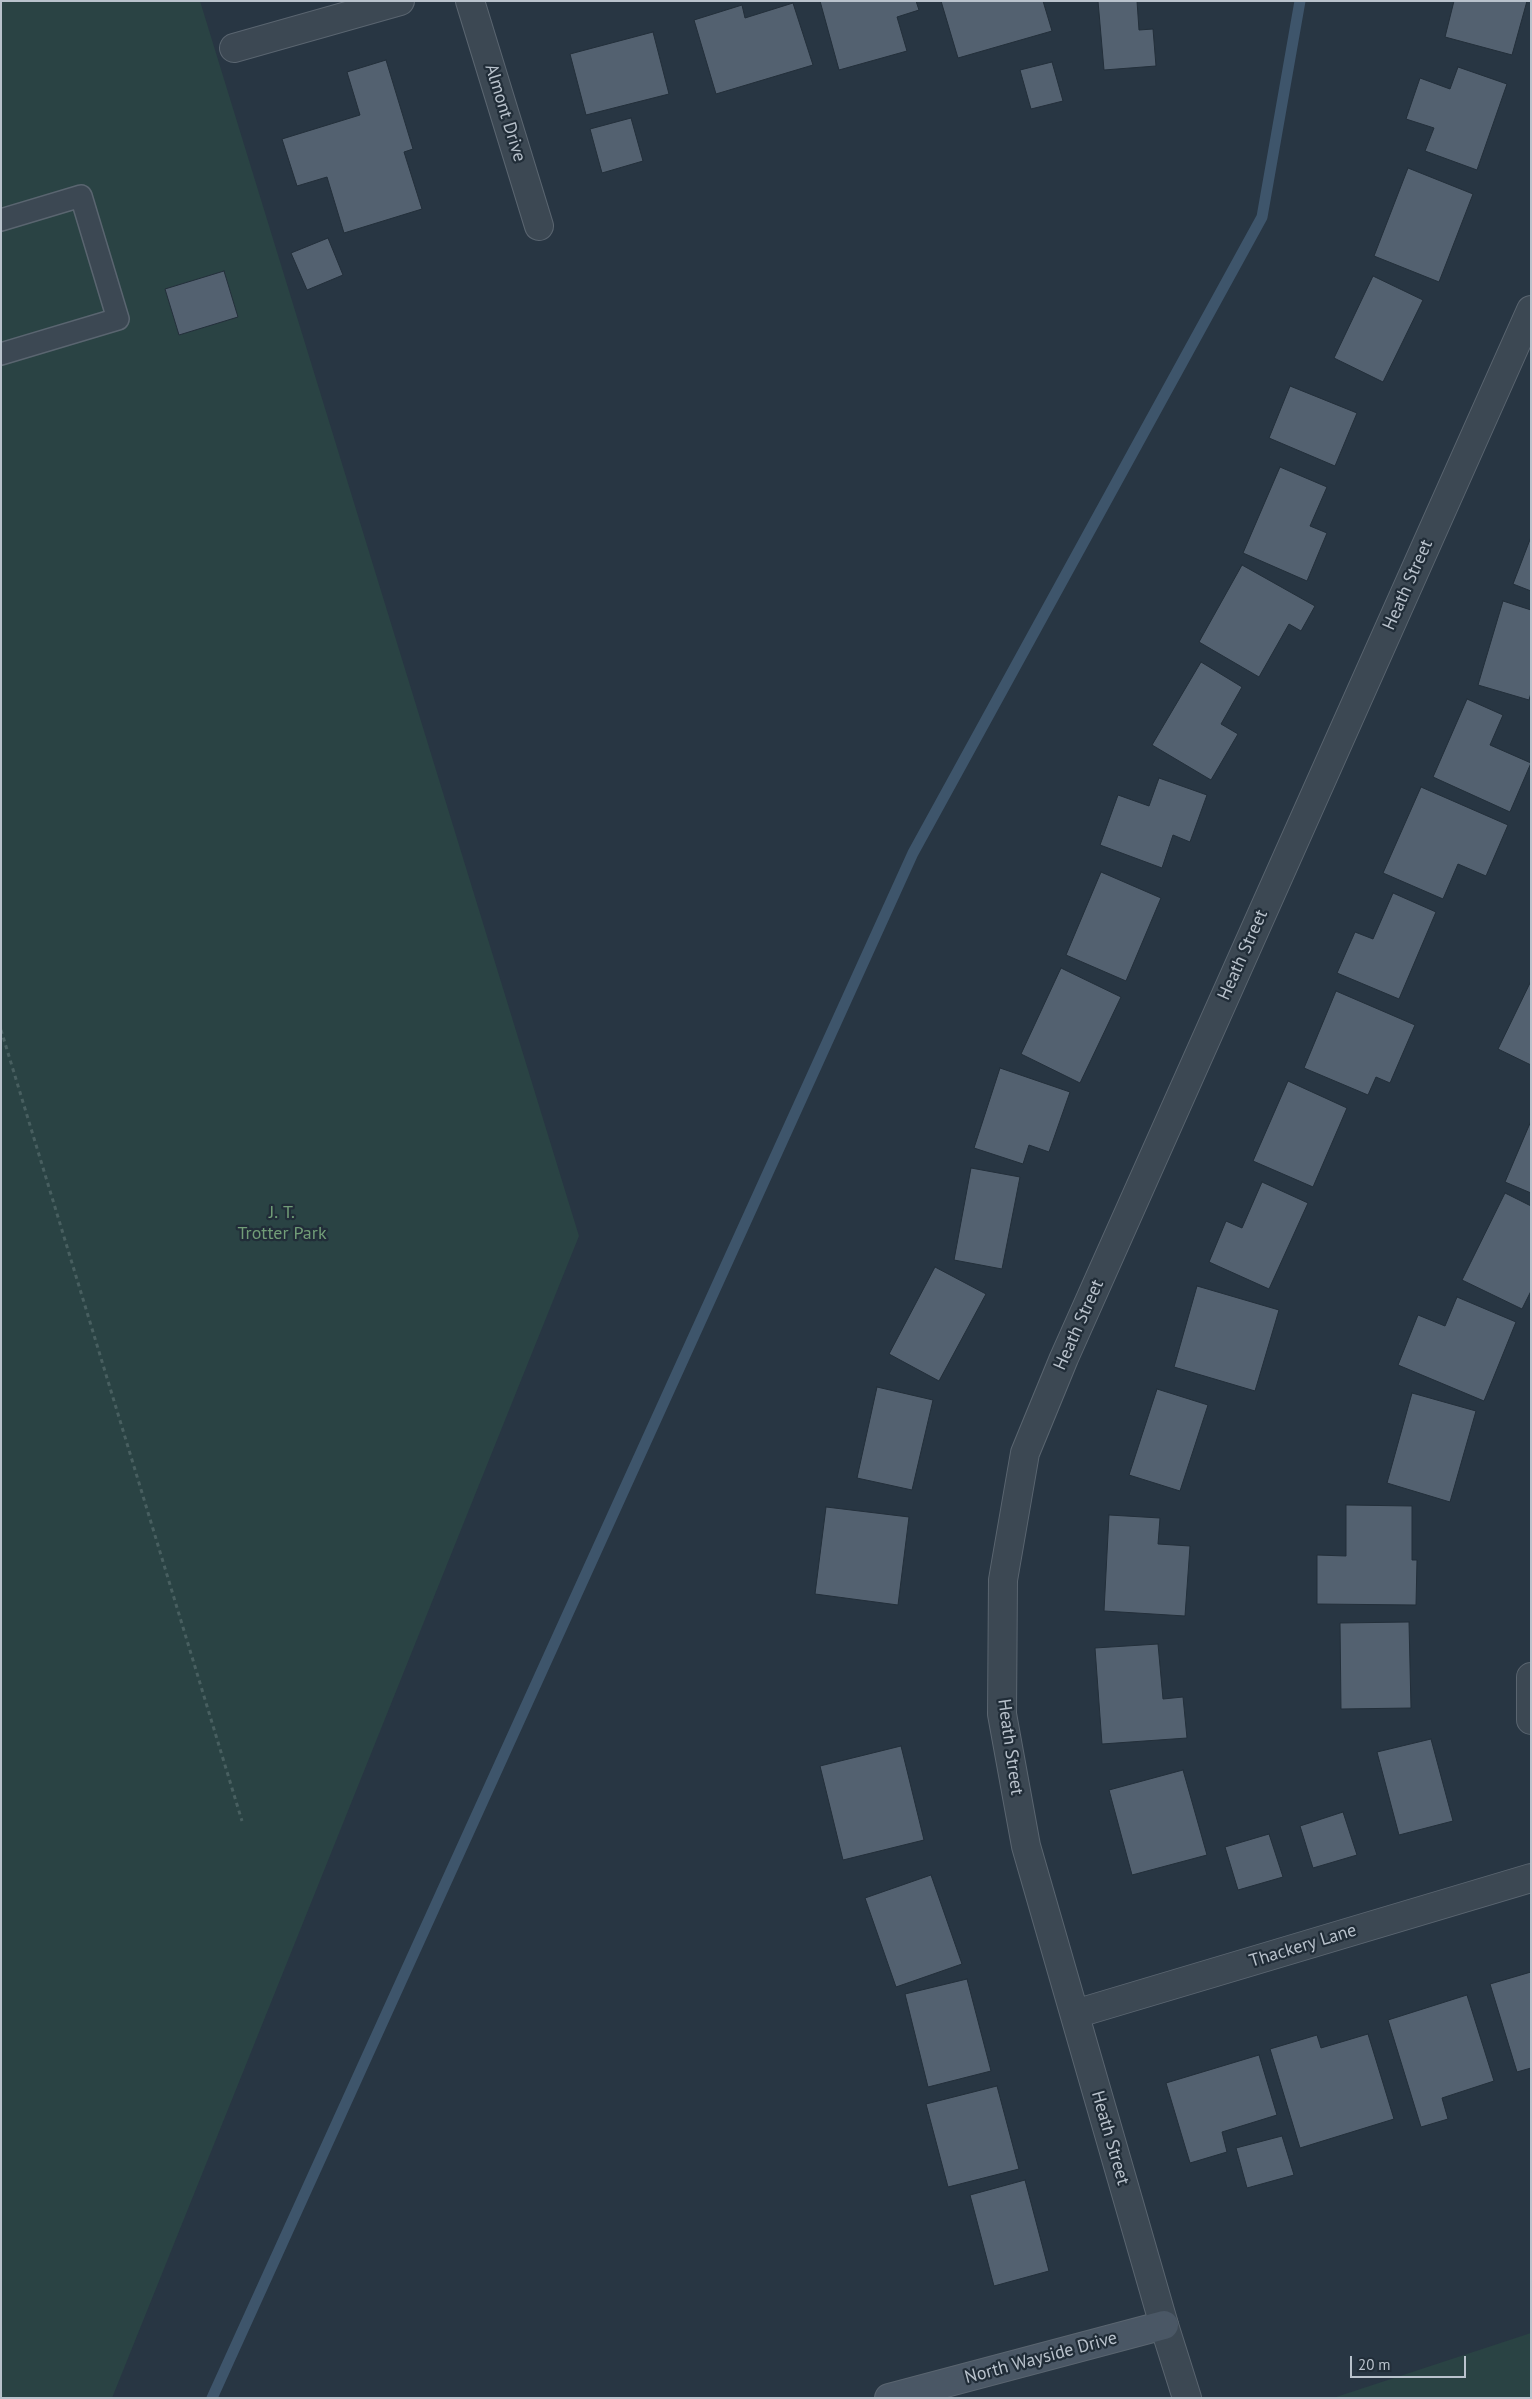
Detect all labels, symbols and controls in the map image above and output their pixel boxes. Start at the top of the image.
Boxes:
street label: Almont Drive [480,61,530,165]
street label: Heath Street [1378,536,1438,634]
street label: Heath Street [1213,906,1273,1004]
park label: J. T. Trotter Park [237,1202,327,1244]
street label: Heath Street [1049,1276,1109,1374]
street label: Heath Street [993,1698,1027,1796]
street label: Thackery Lane [1247,1920,1359,1972]
street label: Heath Street [1086,2088,1134,2188]
street label: North Wayside Drive [962,2327,1120,2389]
scale bar [1352,2346,1468,2378]
text: 20 m [1358,2355,1391,2374]

